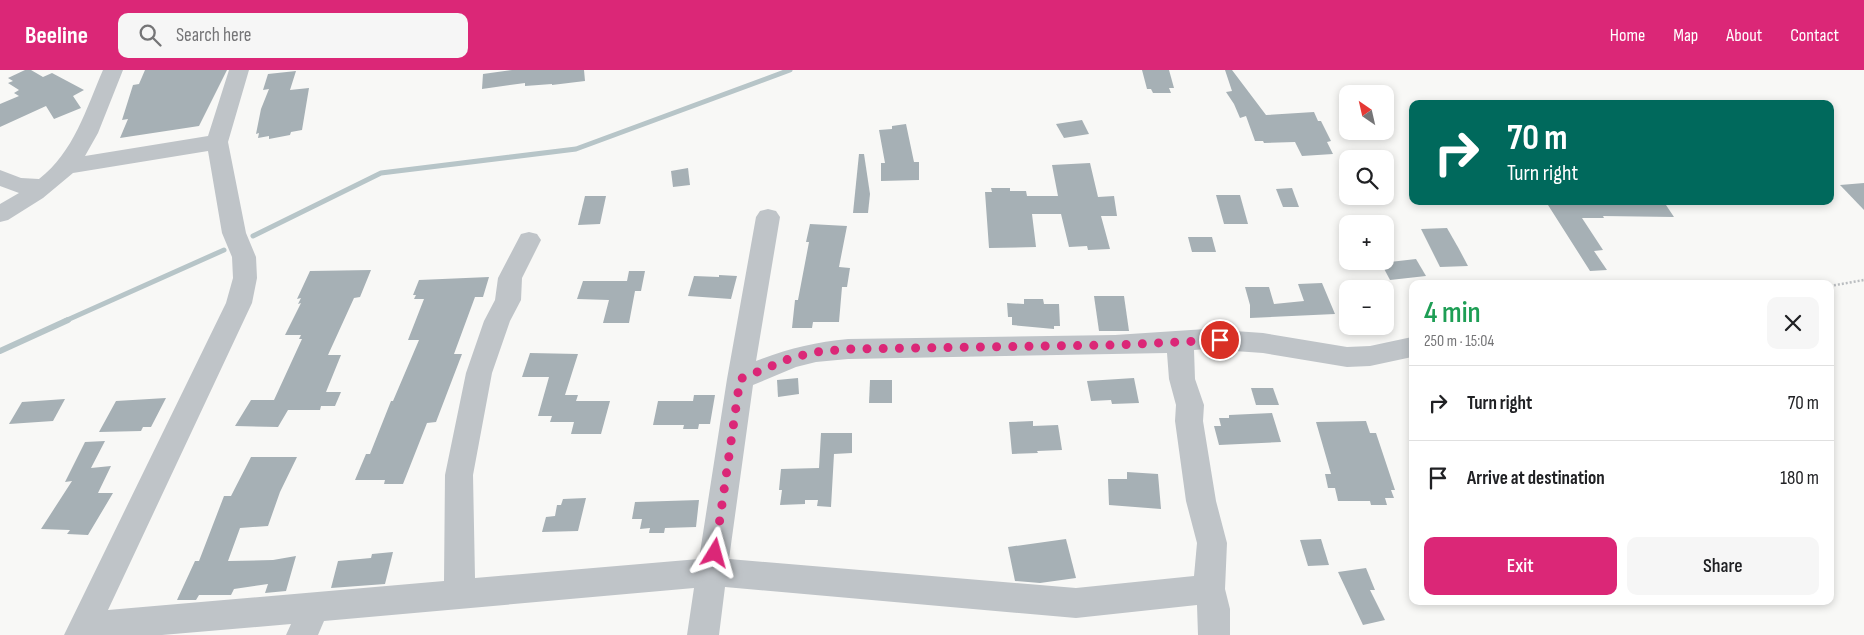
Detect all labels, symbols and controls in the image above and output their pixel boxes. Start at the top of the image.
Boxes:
search box [118,13,468,58]
text: Beeline [25,21,88,50]
icon: search [136,21,164,49]
text: Search here [176,24,251,47]
text: Home [1610,25,1645,46]
text: Map [1673,25,1698,46]
text: About [1726,25,1762,46]
text: Contact [1790,25,1839,46]
north arrow [1339,85,1394,140]
map controls [1339,85,1394,335]
text: 70 m [1507,117,1567,160]
icon: right [1424,120,1489,185]
button: search [1339,150,1394,205]
text: Turn right [1507,160,1578,187]
button: + [1339,215,1394,270]
button: − [1339,280,1394,335]
text: 4 min [1424,295,1481,331]
button: close [1767,297,1819,349]
pin [1199,319,1241,361]
icon: arrive [1206,326,1234,354]
text: 250 m · 15:04 [1424,332,1494,351]
icon: right [1424,389,1452,417]
text: Turn right [1467,392,1532,415]
text: 70 m [1788,392,1819,415]
icon: arrive [1424,464,1452,492]
text: Arrive at destination [1467,467,1605,490]
text: 180 m [1780,467,1819,490]
position arrow [688,526,740,578]
button: Exit [1424,537,1617,595]
button: Share [1627,537,1819,595]

